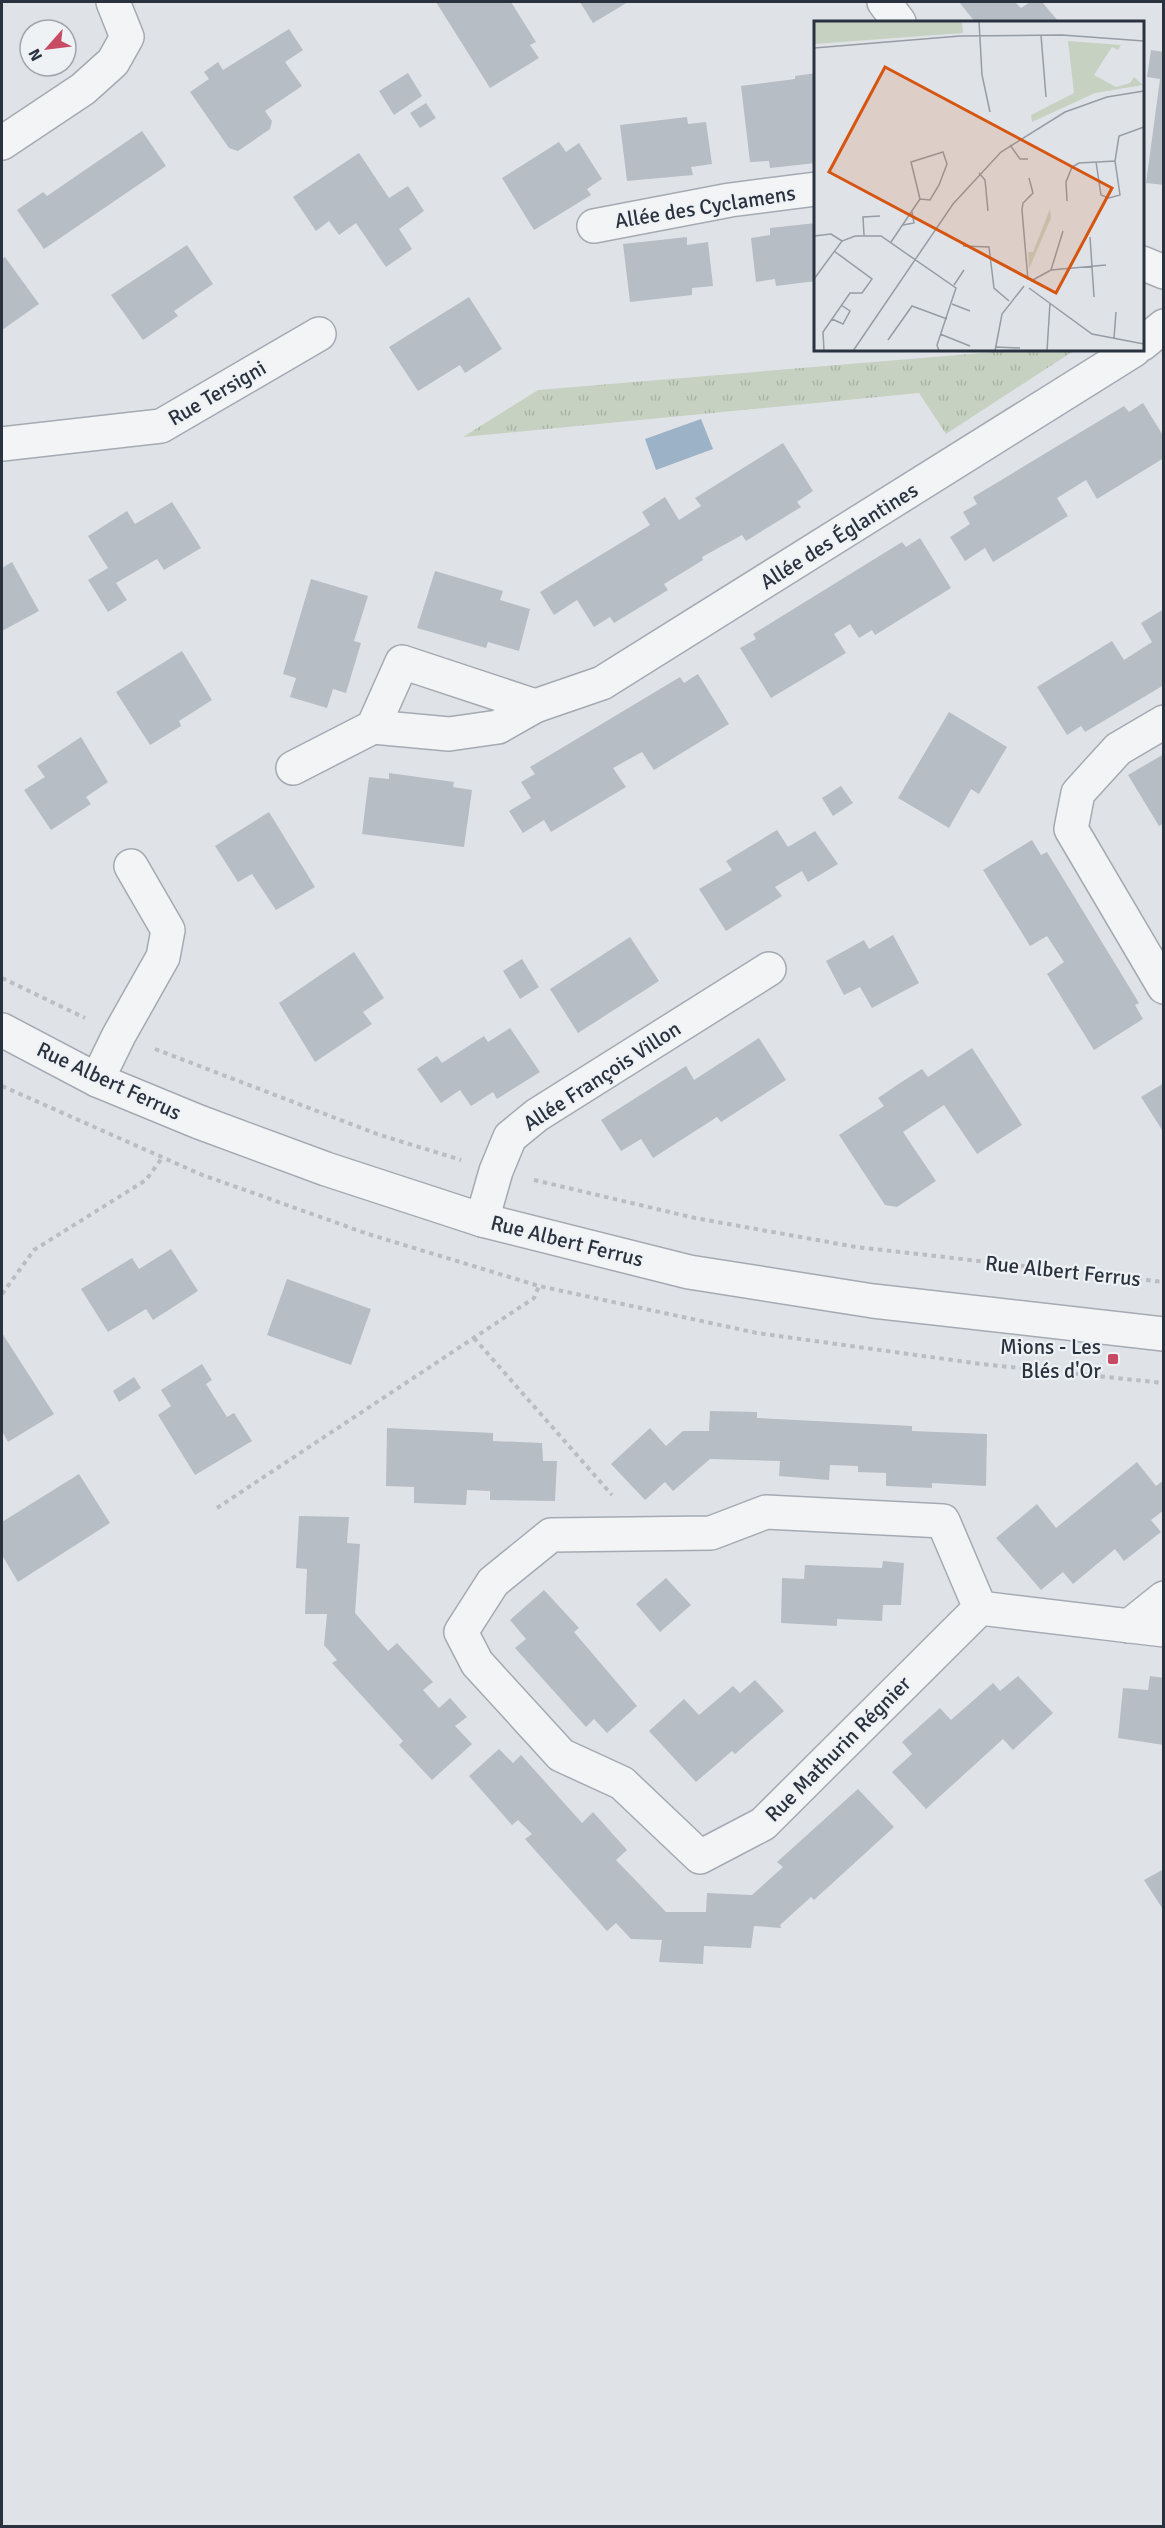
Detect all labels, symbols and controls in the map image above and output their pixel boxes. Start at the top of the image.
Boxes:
north arrow [18,18,78,78]
inset map [814,21,1144,351]
text: N [24,45,47,64]
street label: Allée des Cyclamens [613,180,797,234]
street label: Rue Tersigni [163,355,271,431]
street label: Allée des Églantines [755,477,923,595]
street label: Allée François Villon [518,1015,686,1137]
street label: Rue Albert Ferrus [33,1036,185,1126]
street label: Rue Albert Ferrus [488,1209,646,1273]
street label: Rue Albert Ferrus [984,1250,1142,1292]
place label: Mions - Les Blés d'Or [1000,1334,1101,1384]
marker: Mions - Les Blés d'Or [1106,1352,1120,1366]
street label: Rue Mathurin Régnier [760,1670,917,1827]

